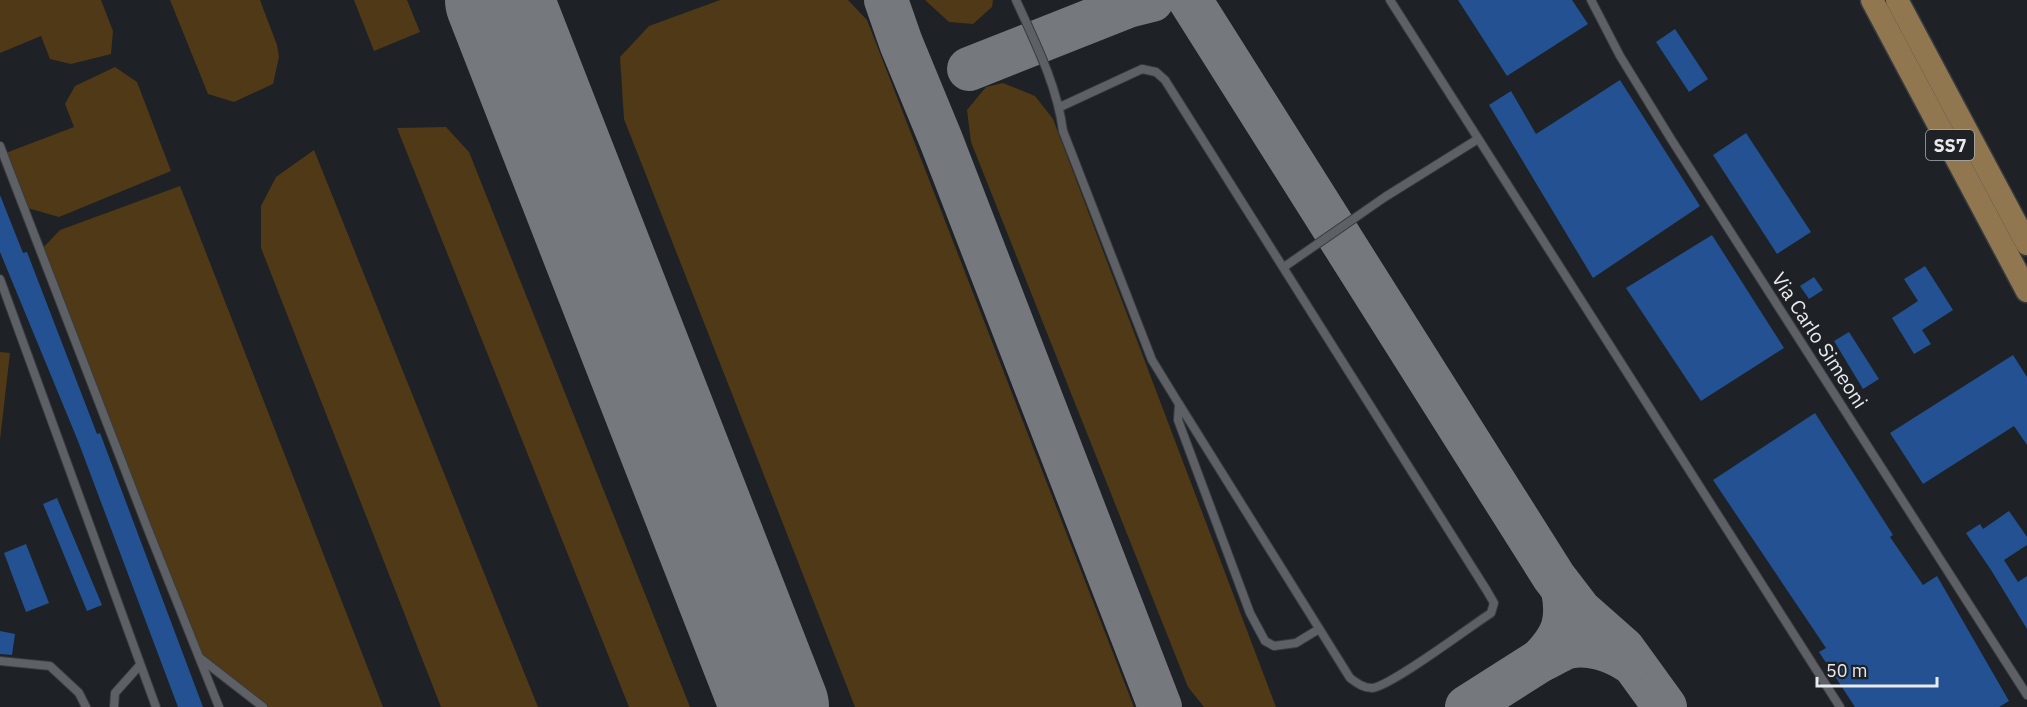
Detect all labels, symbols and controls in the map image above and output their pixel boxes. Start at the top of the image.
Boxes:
road number: SS7 [1926,130,1974,160]
street label: Via Carlo Simeoni [1766,267,1874,413]
scale bar [1817,650,1937,688]
text: 50 m [1826,659,1868,682]

